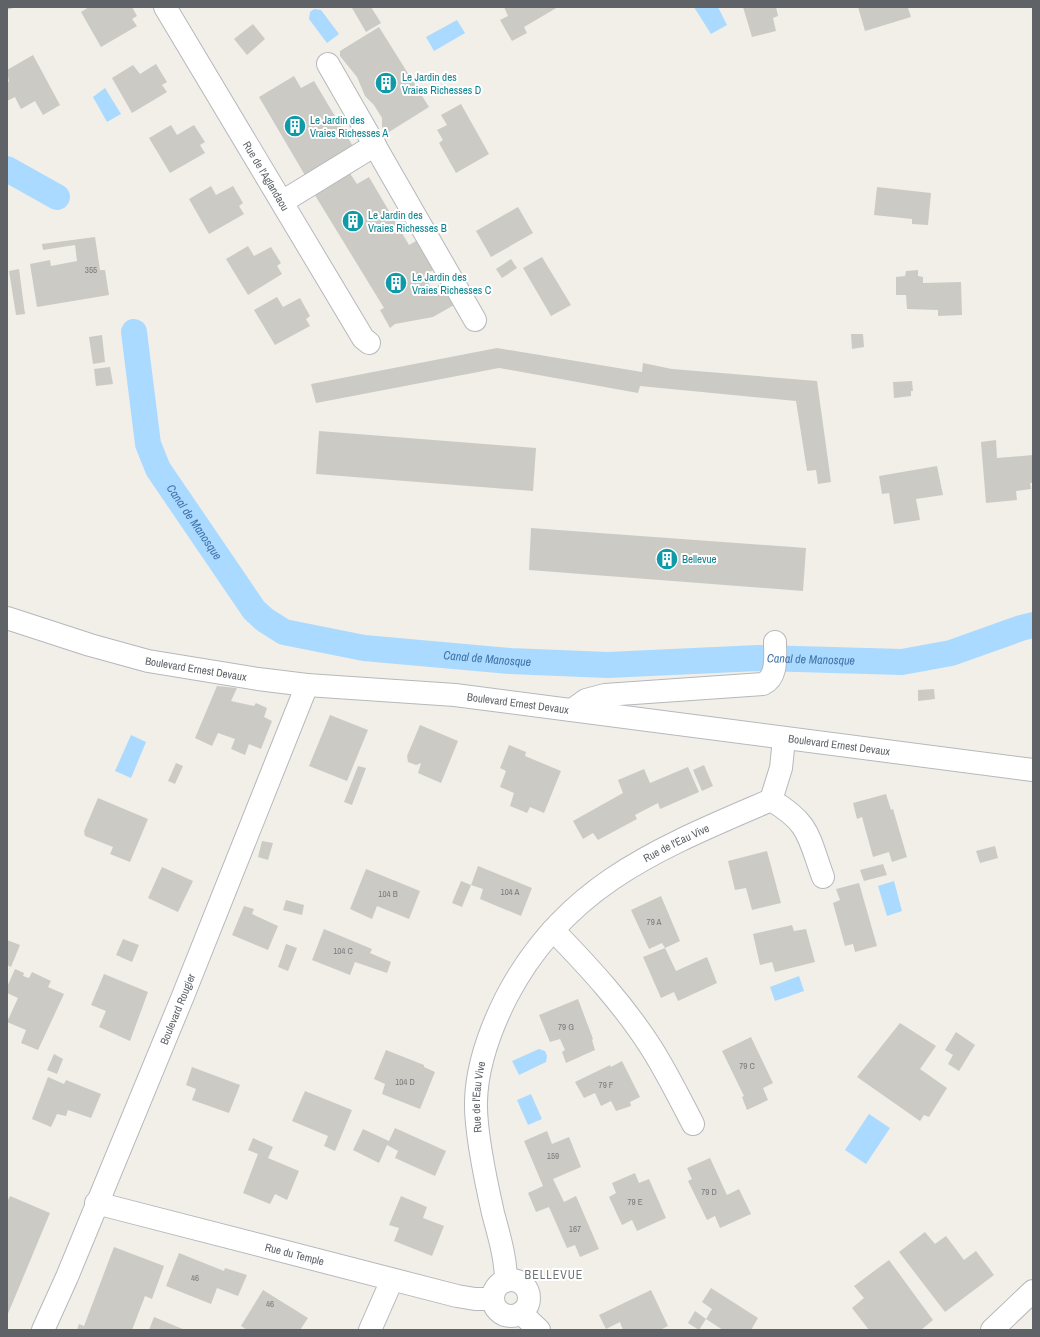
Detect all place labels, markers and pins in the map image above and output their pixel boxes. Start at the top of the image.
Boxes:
building icon: Le Jardin des Vraies Richesses D [373,70,399,96]
place label: Le Jardin des Vraies Richesses D [402,70,481,97]
building icon: Le Jardin des Vraies Richesses A [282,113,308,139]
place label: Le Jardin des Vraies Richesses A [310,113,389,140]
building icon: Le Jardin des Vraies Richesses B [340,208,366,234]
place label: Le Jardin des Vraies Richesses B [368,208,447,235]
building icon: Le Jardin des Vraies Richesses C [383,270,409,296]
place label: Le Jardin des Vraies Richesses C [412,270,492,297]
building icon: Bellevue [654,546,680,572]
place label: Bellevue [682,552,717,566]

